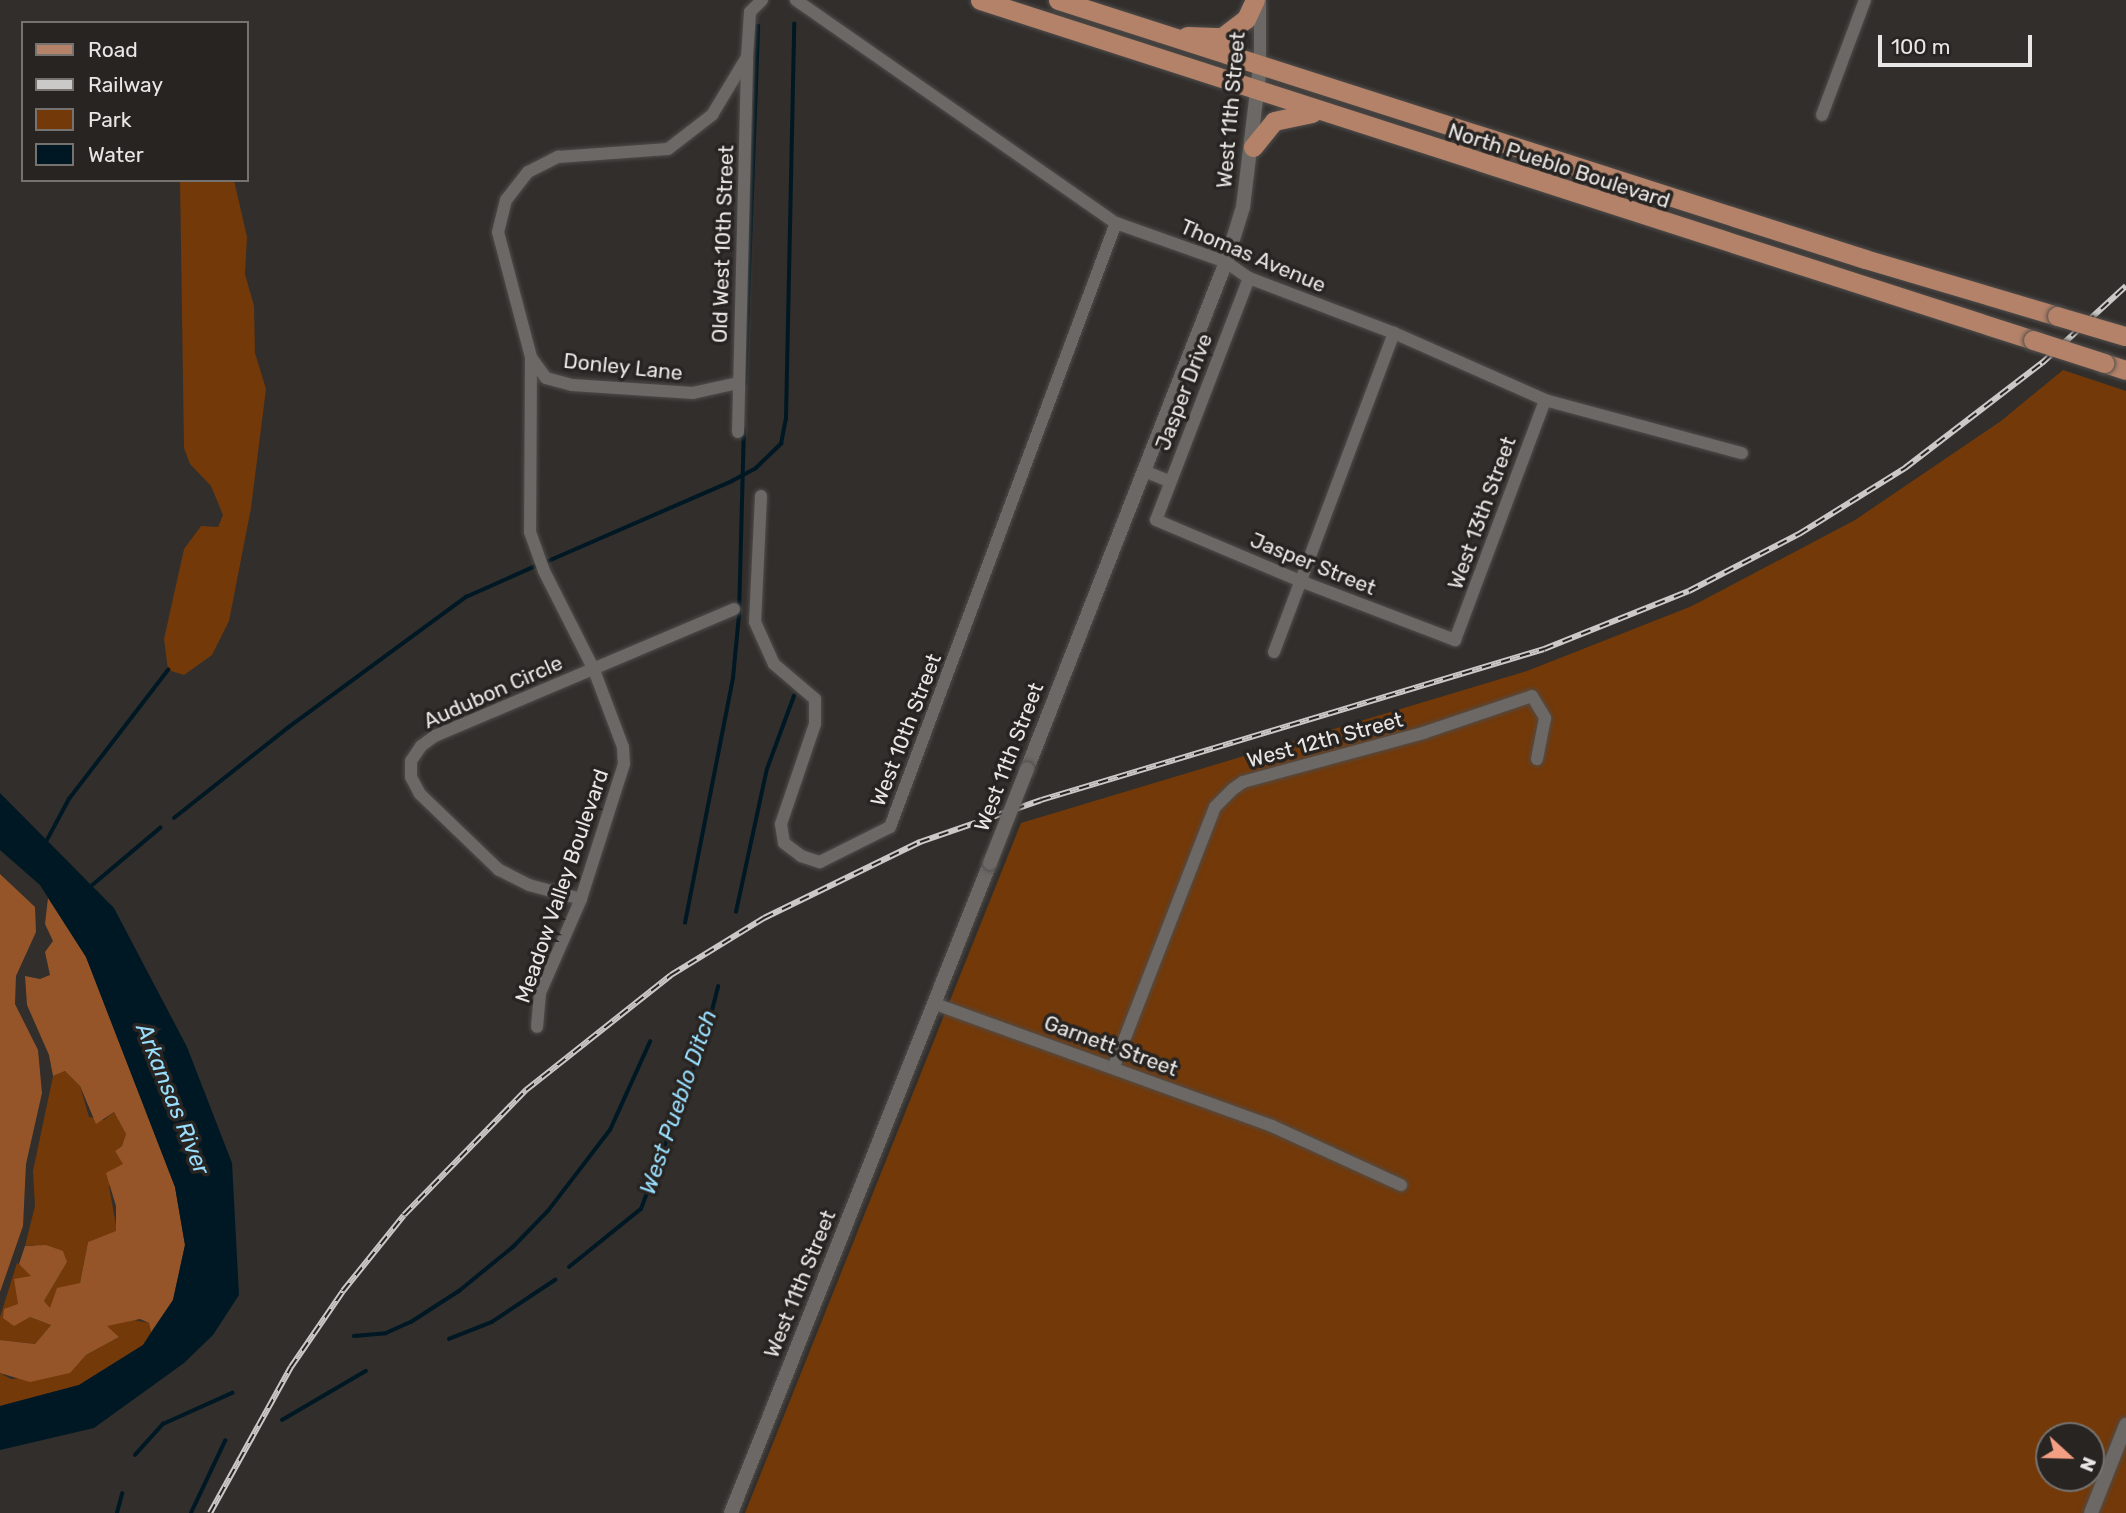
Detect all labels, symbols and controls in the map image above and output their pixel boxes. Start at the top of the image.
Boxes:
legend [21,21,248,182]
scale bar [1881,21,2035,65]
street label: West 11th Street [1212,31,1250,189]
text: 100 m [1891,34,1950,59]
text: Road [88,37,138,62]
text: Railway [88,72,163,97]
text: Park [88,107,132,132]
street label: North Pueblo Boulevard [1445,118,1673,214]
text: Water [88,142,144,167]
street label: Old West 10th Street [707,144,739,344]
street label: Thomas Avenue [1176,214,1330,298]
street label: Jasper Drive [1150,330,1218,454]
street label: Donley Lane [562,348,684,386]
street label: West 13th Street [1443,433,1521,593]
street label: Jasper Street [1246,527,1380,601]
street label: Audubon Circle [420,650,566,734]
street label: West 10th Street [865,650,947,810]
street label: West 11th Street [969,679,1049,835]
street label: West 12th Street [1244,707,1406,773]
street label: Meadow Valley Boulevard [510,765,614,1007]
water label: West Pueblo Ditch [633,1006,723,1198]
street label: Garnett Street [1041,1010,1181,1082]
water label: Arkansas River [130,1019,216,1179]
street label: West 11th Street [759,1206,841,1362]
north arrow [2035,1422,2105,1492]
text: N [2075,1454,2101,1475]

